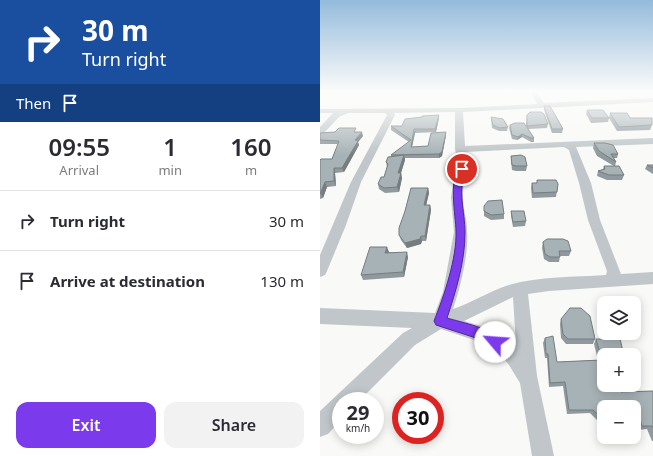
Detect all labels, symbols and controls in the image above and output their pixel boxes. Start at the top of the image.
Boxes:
text: 30 m [82,11,149,49]
icon: right [16,16,68,68]
text: Turn right [82,47,166,71]
icon: arrive [59,92,81,114]
text: Then [16,93,51,113]
text: 09:55 [48,130,110,163]
text: 1 [163,130,177,163]
text: 160 [230,130,272,163]
pin [445,152,479,186]
icon: arrive [451,158,473,180]
text: Arrival [59,161,99,179]
text: min [158,161,182,179]
text: m [245,161,257,179]
icon: right [16,210,38,232]
text: Turn right [50,211,125,231]
text: 30 m [269,211,304,231]
icon: arrive [16,270,38,292]
text: Arrive at destination [50,271,205,291]
text: 130 m [260,271,304,291]
map controls [597,296,641,444]
button: layers [597,296,641,340]
position arrow [474,321,516,363]
button: + [597,348,641,392]
speed limit sign: 30 [392,392,444,444]
text: 29 [347,399,369,426]
button: − [597,400,641,444]
button: Exit [16,402,156,448]
button: Share [164,402,304,448]
text: km/h [346,421,370,435]

